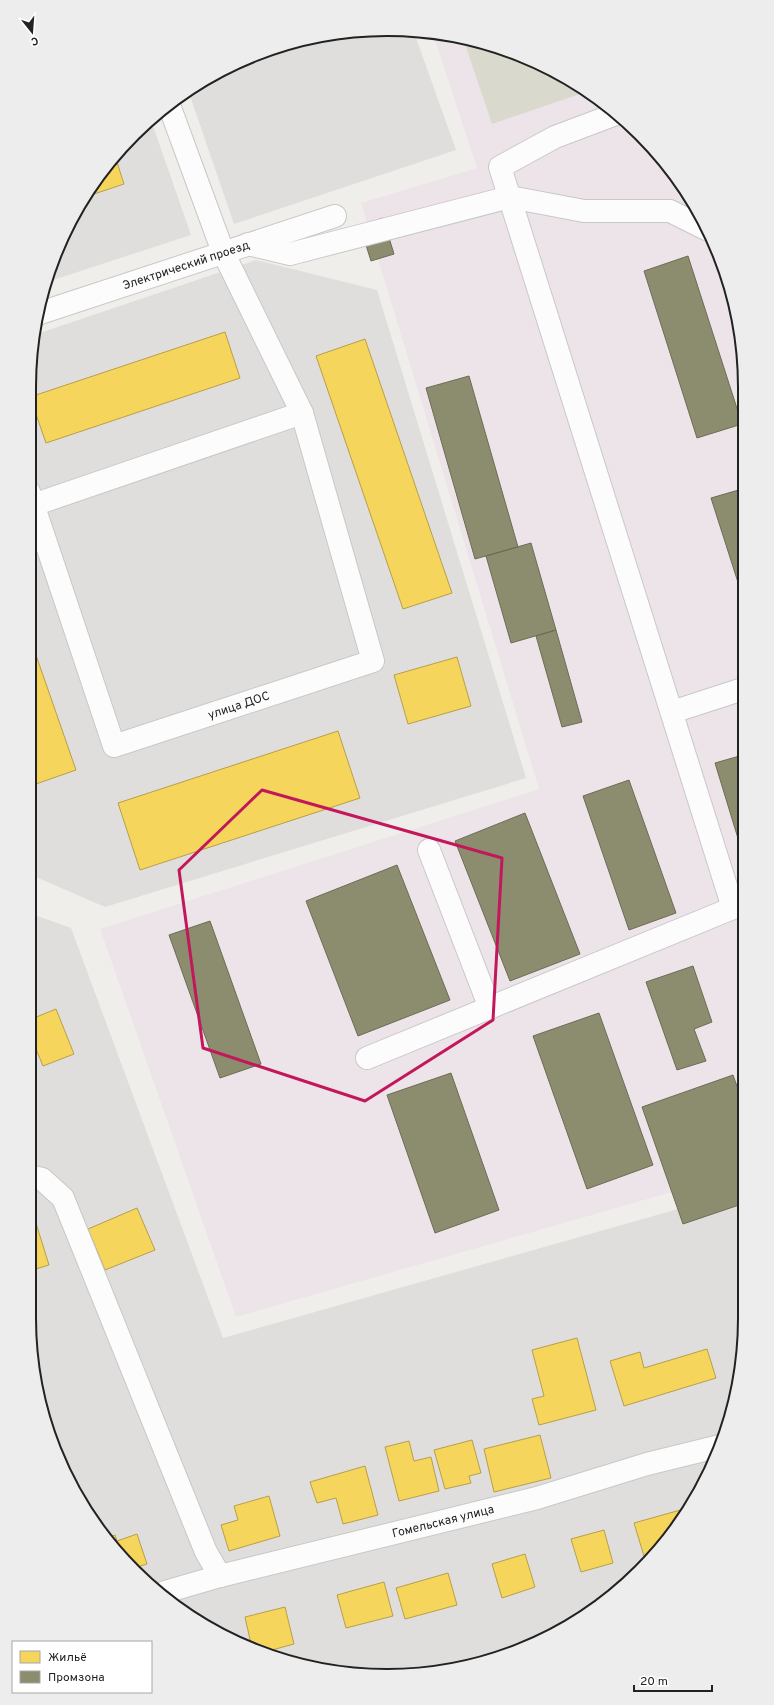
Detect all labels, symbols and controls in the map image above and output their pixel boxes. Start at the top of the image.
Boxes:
north arrow [12,12,52,52]
text: С [29,33,40,48]
street label: Электрический проезд [121,238,252,294]
street label: улица ДОС [206,688,272,724]
street label: Гомельская улица [391,1502,496,1542]
legend [12,1641,152,1693]
text: Жильё [48,1650,87,1666]
scale bar [634,1667,712,1693]
text: Промзона [48,1670,105,1686]
text: 20 m [640,1674,668,1690]

